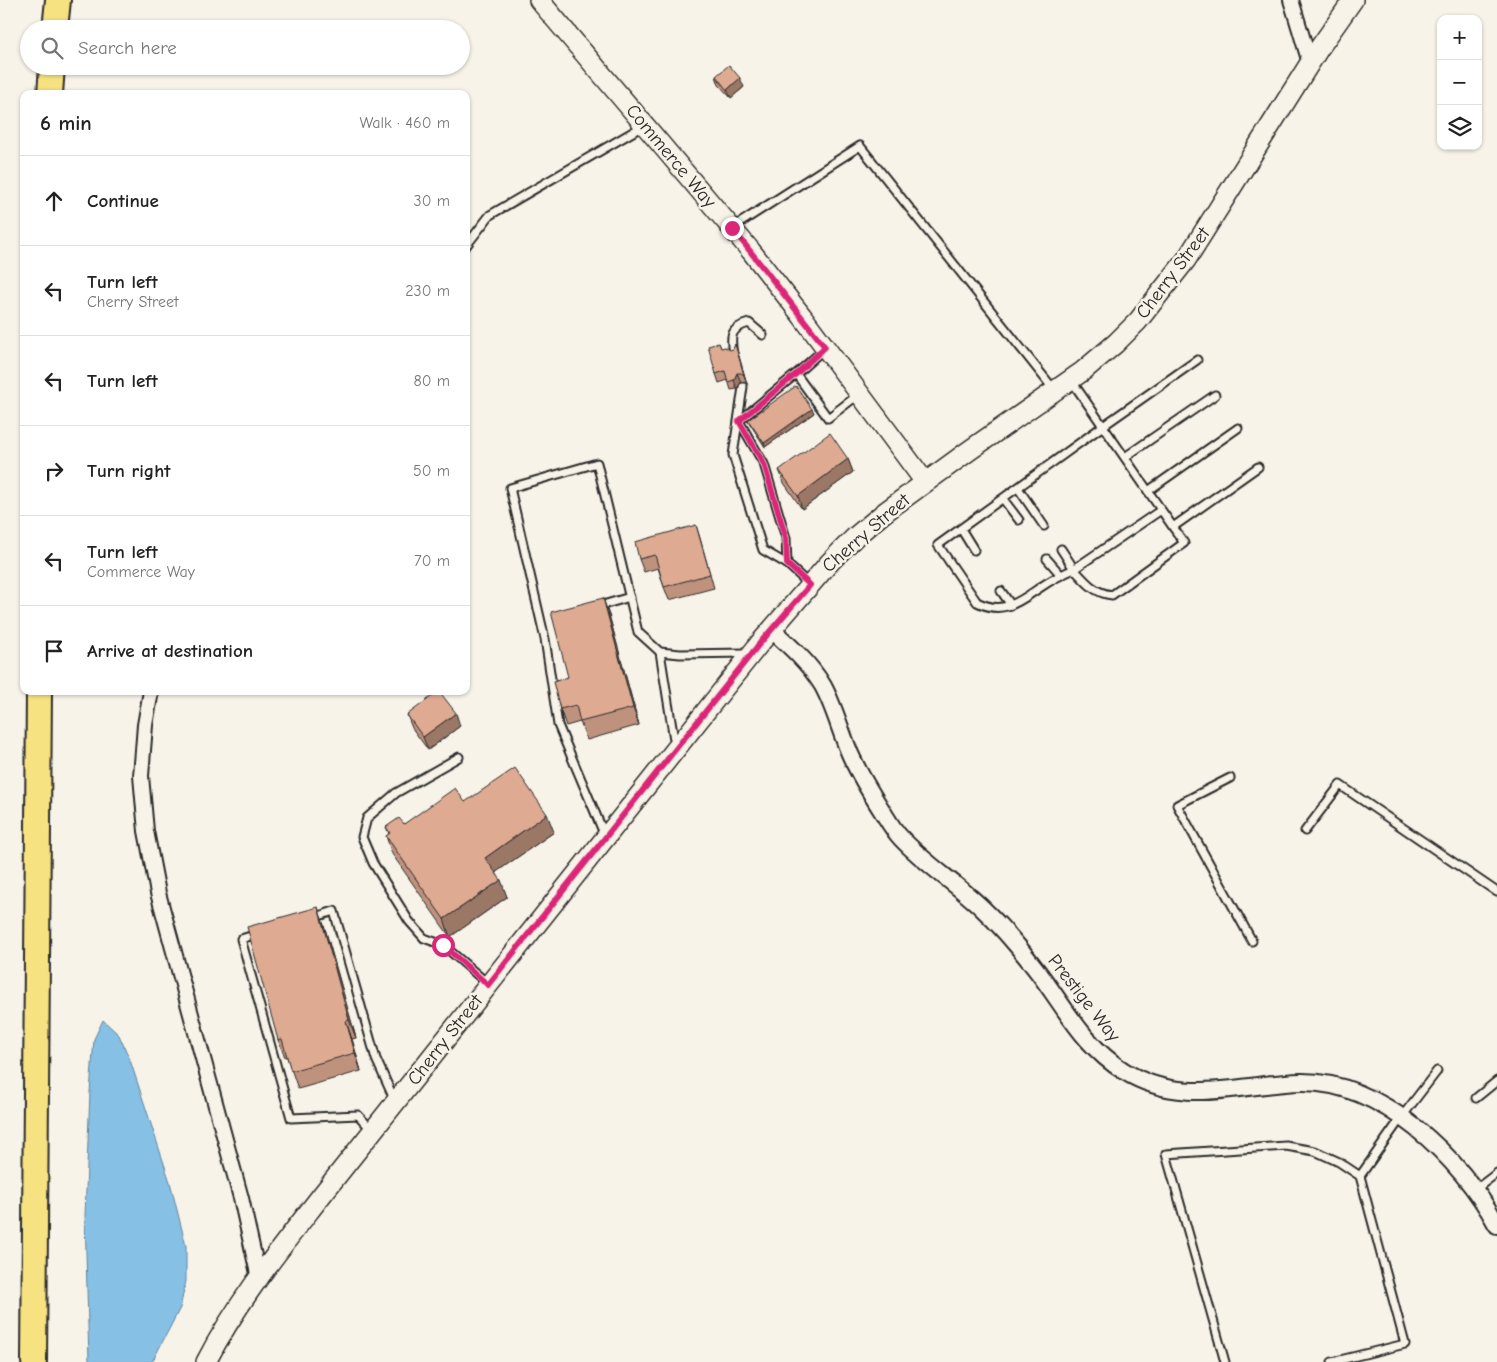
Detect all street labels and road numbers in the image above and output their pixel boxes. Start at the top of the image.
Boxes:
street label: Commerce Way [621,100,721,213]
street label: Cherry Street [1131,222,1215,323]
street label: Cherry Street [818,489,915,577]
street label: Prestige Way [1043,950,1125,1046]
street label: Cherry Street [403,990,488,1090]

